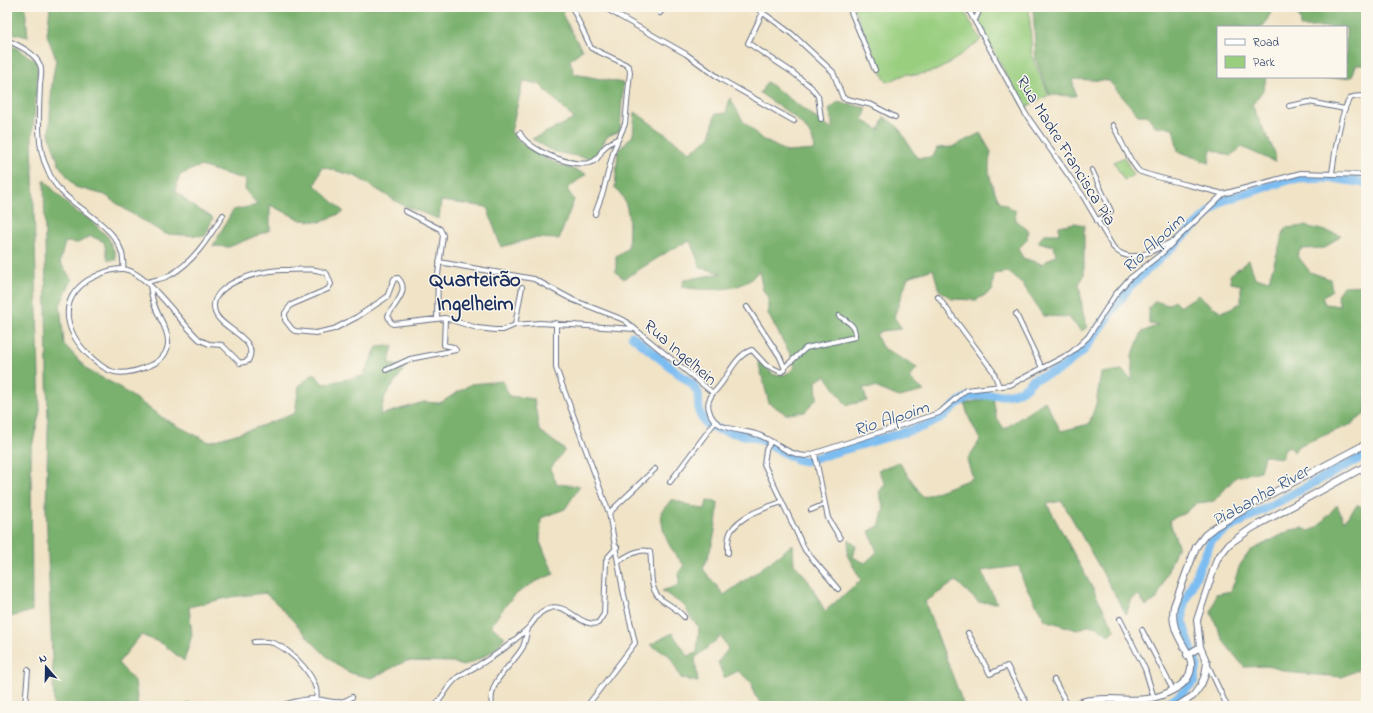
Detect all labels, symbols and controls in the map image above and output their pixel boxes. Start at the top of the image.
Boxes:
legend [1217,26,1347,78]
text: Road [1253,34,1279,52]
text: Park [1253,54,1275,72]
street label: Rua Madre Francisca Pia [1009,71,1122,231]
water label: Rio Alpoim [1117,208,1192,280]
district label: Quarteirão Ingelheim [429,266,521,322]
street label: Rua Ingelhein [636,314,722,394]
water label: Rio Alpoim [851,395,933,444]
water label: Piabanha River [1208,458,1316,534]
north arrow [26,647,66,687]
text: N [37,650,49,667]

